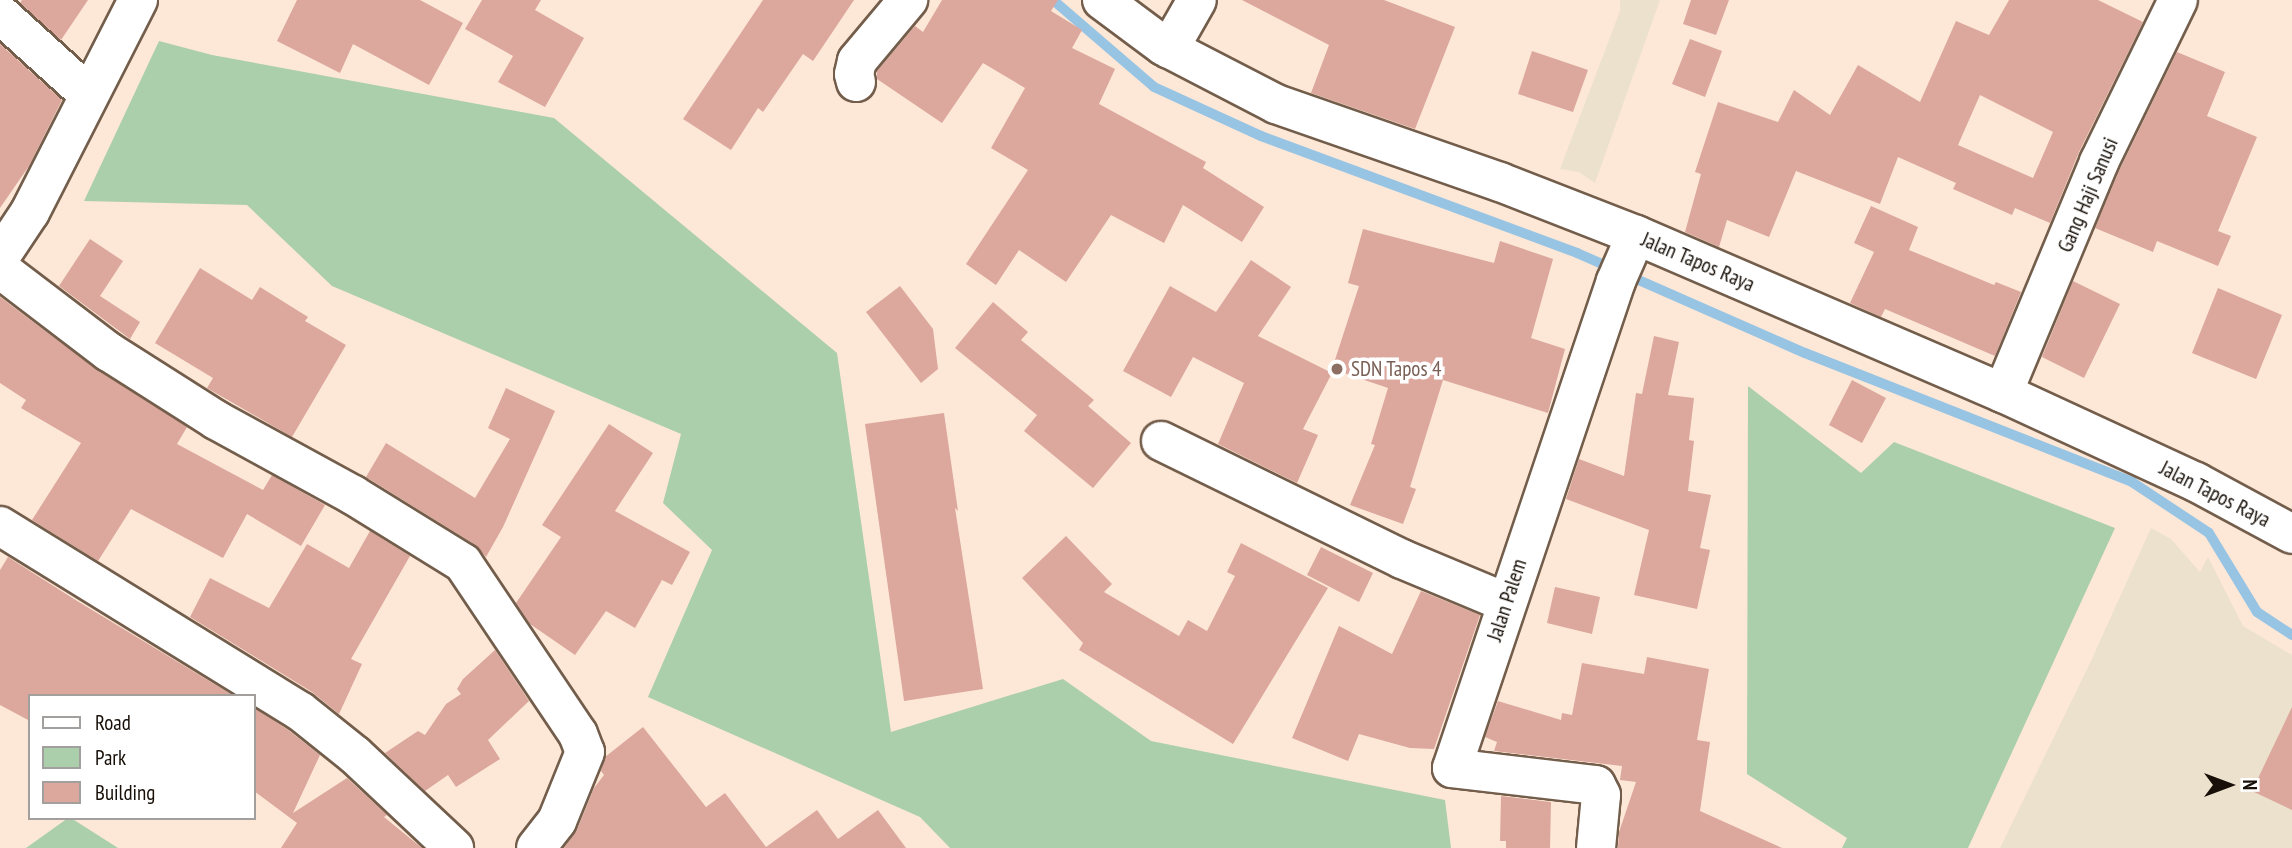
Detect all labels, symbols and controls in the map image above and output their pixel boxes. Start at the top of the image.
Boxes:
street label: Gang Haji Sanusi [2053,134,2123,256]
street label: Jalan Tapos Raya [1637,227,1759,297]
place label: SDN Tapos 4 [1351,356,1442,382]
marker: SDN Tapos 4 [1329,361,1345,377]
street label: Jalan Tapos Raya [2155,455,2275,533]
street label: Jalan Palem [1482,556,1532,644]
legend [28,694,256,820]
text: Road [95,709,131,736]
text: Park [95,744,126,771]
north arrow [2194,750,2264,820]
text: Building [95,779,155,806]
text: N [2238,780,2262,790]

